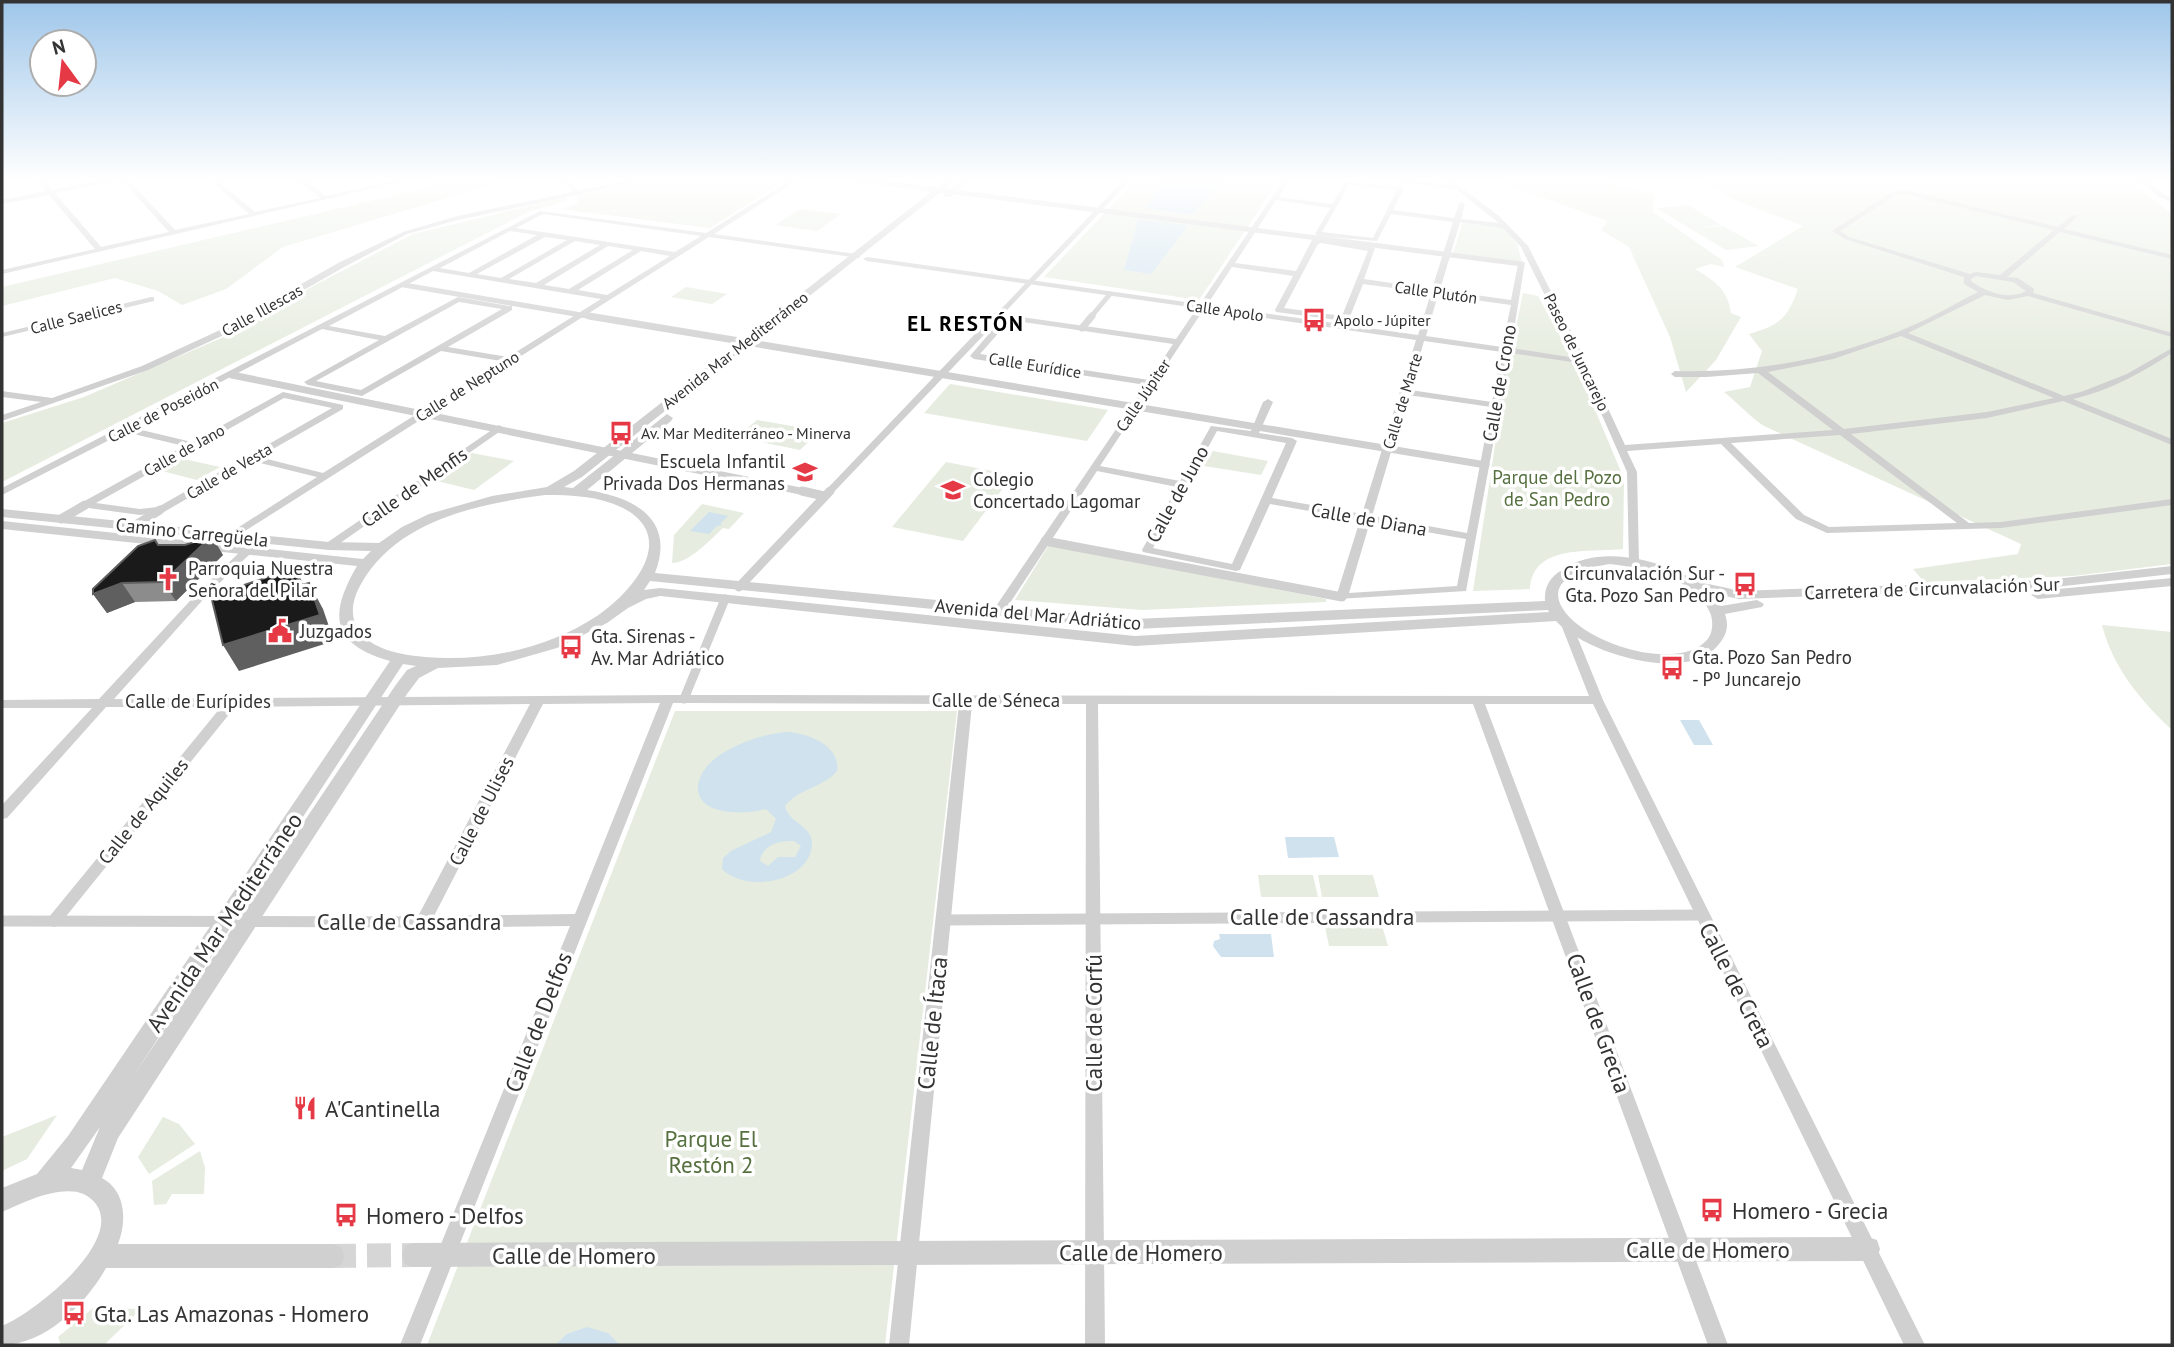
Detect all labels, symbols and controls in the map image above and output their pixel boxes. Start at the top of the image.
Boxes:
north arrow [28,28,98,98]
text: N [49,33,68,60]
street label: Calle Plutón [1393,276,1479,308]
street label: Calle Illescas [218,279,306,340]
street label: Avenida Mar Mediterráneo [658,287,812,413]
street label: Paseo de Juncarejo [1540,290,1614,414]
street label: Calle Apolo [1185,295,1265,325]
street label: Calle Saelices [28,296,124,338]
bus stop icon: Apolo - Júpiter [1300,306,1328,334]
district label: EL RESTÓN [907,310,1025,337]
place label: Apolo - Júpiter [1334,310,1431,330]
street label: Calle de Crono [1477,323,1521,443]
street label: Calle de Neptuno [411,346,523,426]
street label: Calle Eurídice [987,348,1083,382]
street label: Calle de Marte [1378,351,1426,451]
street label: Calle Júpiter [1111,354,1175,435]
street label: Calle de Poseidón [104,373,222,447]
bus stop icon: Av. Mar Mediterráneo - Minerva [607,419,635,447]
street label: Calle de Jano [140,420,228,480]
place label: Av. Mar Mediterráneo - Minerva [641,423,851,443]
street label: Calle de Vesta [183,438,275,504]
street label: Calle de Juno [1141,441,1213,547]
street label: Calle de Menfis [356,442,472,532]
place label: Escuela Infantil Privada Dos Hermanas [603,449,785,495]
school or university icon: Escuela Infantil Privada Dos Hermanas [791,458,819,486]
park label: Parque del Pozo de San Pedro [1492,465,1622,511]
place label: Colegio Concertado Lagomar [973,467,1141,513]
school or university icon: Colegio Concertado Lagomar [939,476,967,504]
street label: Calle de Diana [1309,497,1429,541]
street label: Camino Carregüela [114,512,270,552]
place label: Parroquia Nuestra Señora del Pilar [188,556,334,602]
place label: Circunvalación Sur - Gta. Pozo San Pedro [1563,561,1725,607]
church icon: Parroquia Nuestra Señora del Pilar [154,565,182,593]
bus stop icon: Circunvalación Sur - Gta. Pozo San Pedro [1731,570,1759,598]
street label: Carretera de Circunvalación Sur [1804,572,2061,604]
street label: Avenida del Mar Adriático [934,593,1142,635]
public building icon: Juzgados [266,617,294,645]
place label: Juzgados [299,619,372,643]
place label: Gta. Sirenas - Av. Mar Adriático [591,624,724,670]
bus stop icon: Gta. Sirenas - Av. Mar Adriático [557,633,585,661]
place label: Gta. Pozo San Pedro - Pº Juncarejo [1692,645,1852,691]
bus stop icon: Gta. Pozo San Pedro - Pº Juncarejo [1658,654,1686,682]
street label: Calle de Séneca [932,688,1060,712]
street label: Calle de Eurípides [125,689,271,713]
street label: Calle de Ulises [443,752,519,870]
street label: Calle de Aquiles [93,753,193,869]
street label: Avenida Mar Mediterráneo [140,807,308,1037]
street label: Calle de Cassandra [1230,902,1414,931]
street label: Calle de Cassandra [317,907,501,936]
street label: Calle de Creta [1693,917,1781,1053]
street label: Calle de Delfos [498,948,578,1096]
street label: Calle de Grecia [1560,949,1638,1097]
street label: Calle de Corfú [1079,954,1108,1092]
street label: Calle de Ítaca [911,955,953,1091]
restaurant icon: A'Cantinella [291,1094,319,1122]
place label: A'Cantinella [325,1094,440,1123]
park label: Parque El Restón 2 [665,1124,758,1179]
bus stop icon: Homero - Grecia [1698,1196,1726,1224]
place label: Homero - Grecia [1732,1196,1888,1225]
bus stop icon: Homero - Delfos [332,1201,360,1229]
place label: Homero - Delfos [366,1201,524,1230]
street label: Calle de Homero [1626,1235,1790,1264]
street label: Calle de Homero [1059,1238,1223,1267]
street label: Calle de Homero [492,1241,656,1270]
bus stop icon: Gta. Las Amazonas - Homero [60,1299,88,1327]
place label: Gta. Las Amazonas - Homero [94,1299,369,1328]

